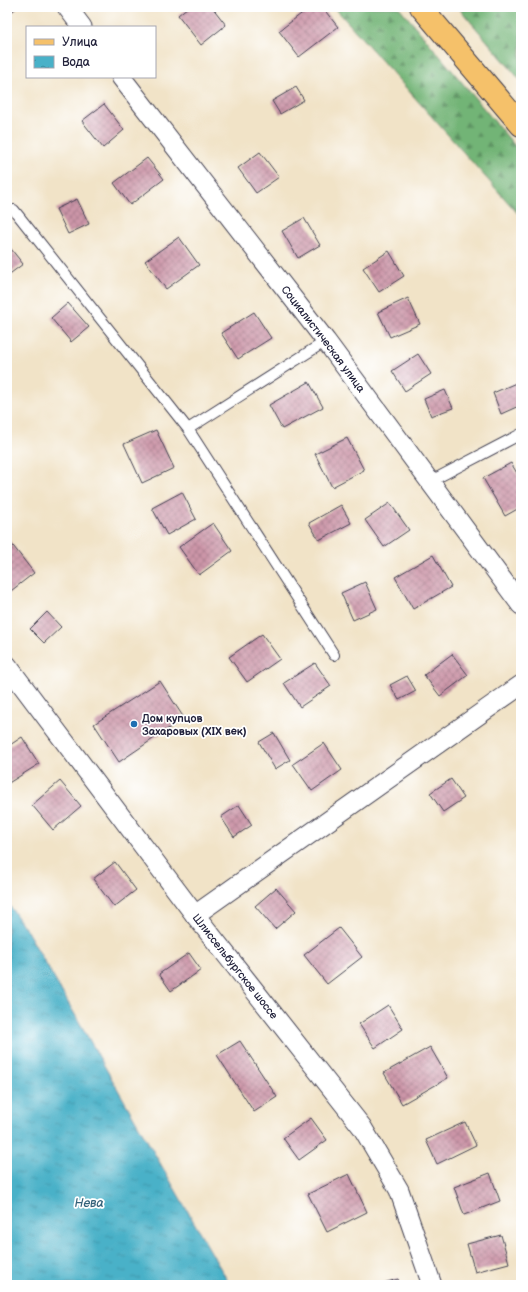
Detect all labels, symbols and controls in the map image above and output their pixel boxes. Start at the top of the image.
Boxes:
legend [26,26,156,78]
text: Улица [62,35,98,50]
text: Вода [62,55,90,70]
street label: Социалистическая улица [279,283,368,395]
place label: Дом купцов Захаровых (XIX век) [142,712,247,738]
marker: Дом купцов Захаровых (XIX век) [129,719,139,729]
street label: Шлиссельбургское шоссе [190,911,281,1021]
water label: Нева [75,1196,103,1211]

